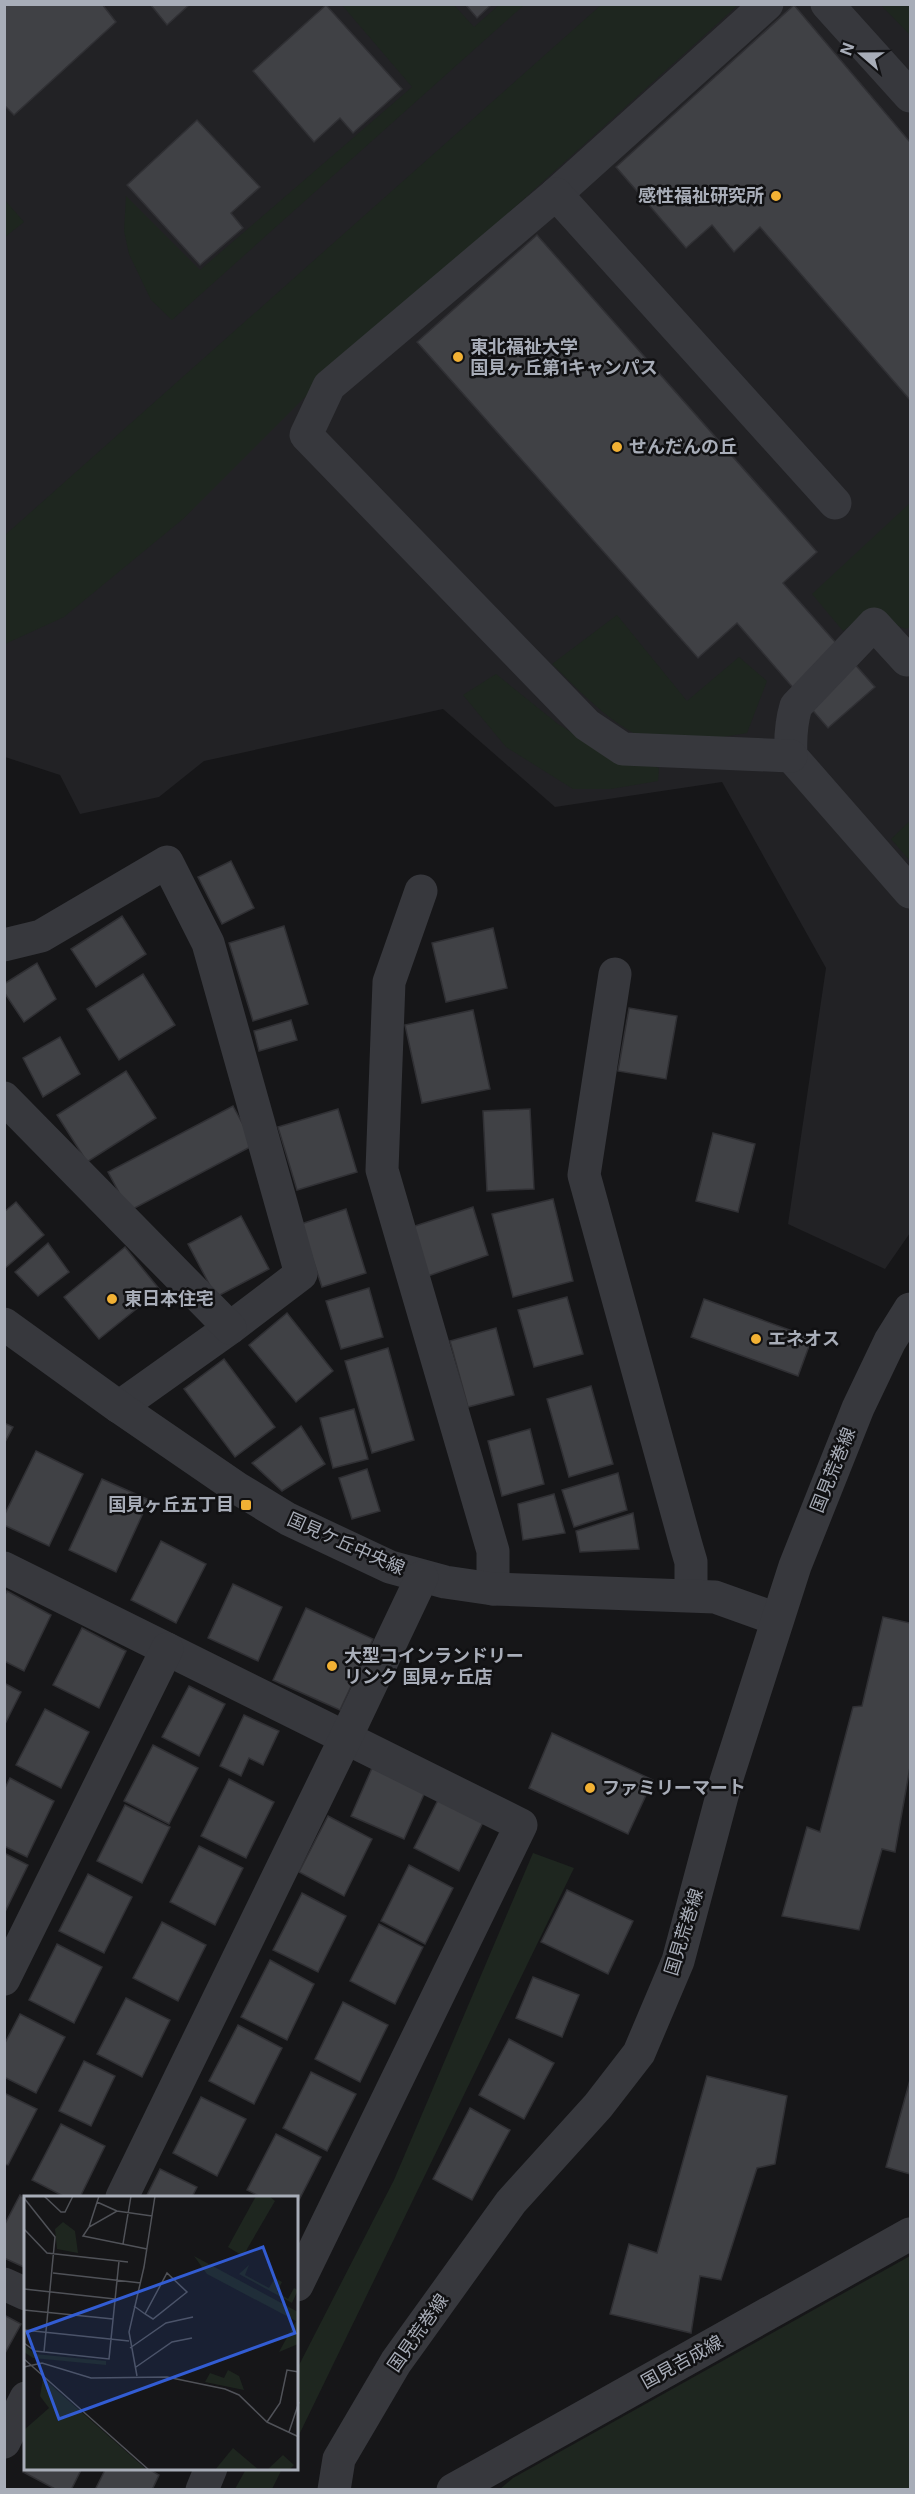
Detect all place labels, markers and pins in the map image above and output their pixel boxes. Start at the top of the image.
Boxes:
place label: 感性福祉研究所 [638,185,764,206]
marker: 感性福祉研究所 [769,189,783,203]
place label: 東北福祉大学 国見ヶ丘第1キャンパス [470,336,658,378]
marker: 東北福祉大学 国見ヶ丘第1キャンパス [451,350,465,364]
place label: せんだんの丘 [629,436,737,457]
marker: せんだんの丘 [610,440,624,454]
place label: 東日本住宅 [124,1288,214,1309]
marker: 東日本住宅 [105,1292,119,1306]
place label: エネオス [768,1328,840,1349]
marker: エネオス [749,1332,763,1346]
place label: 国見ヶ丘五丁目 [108,1494,234,1515]
marker: 国見ヶ丘五丁目 [239,1498,253,1512]
place label: 大型コインランドリー リンク 国見ヶ丘店 [344,1645,524,1687]
marker: 大型コインランドリー リンク 国見ヶ丘店 [325,1659,339,1673]
place label: ファミリーマート [602,1777,746,1798]
marker: ファミリーマート [583,1781,597,1795]

